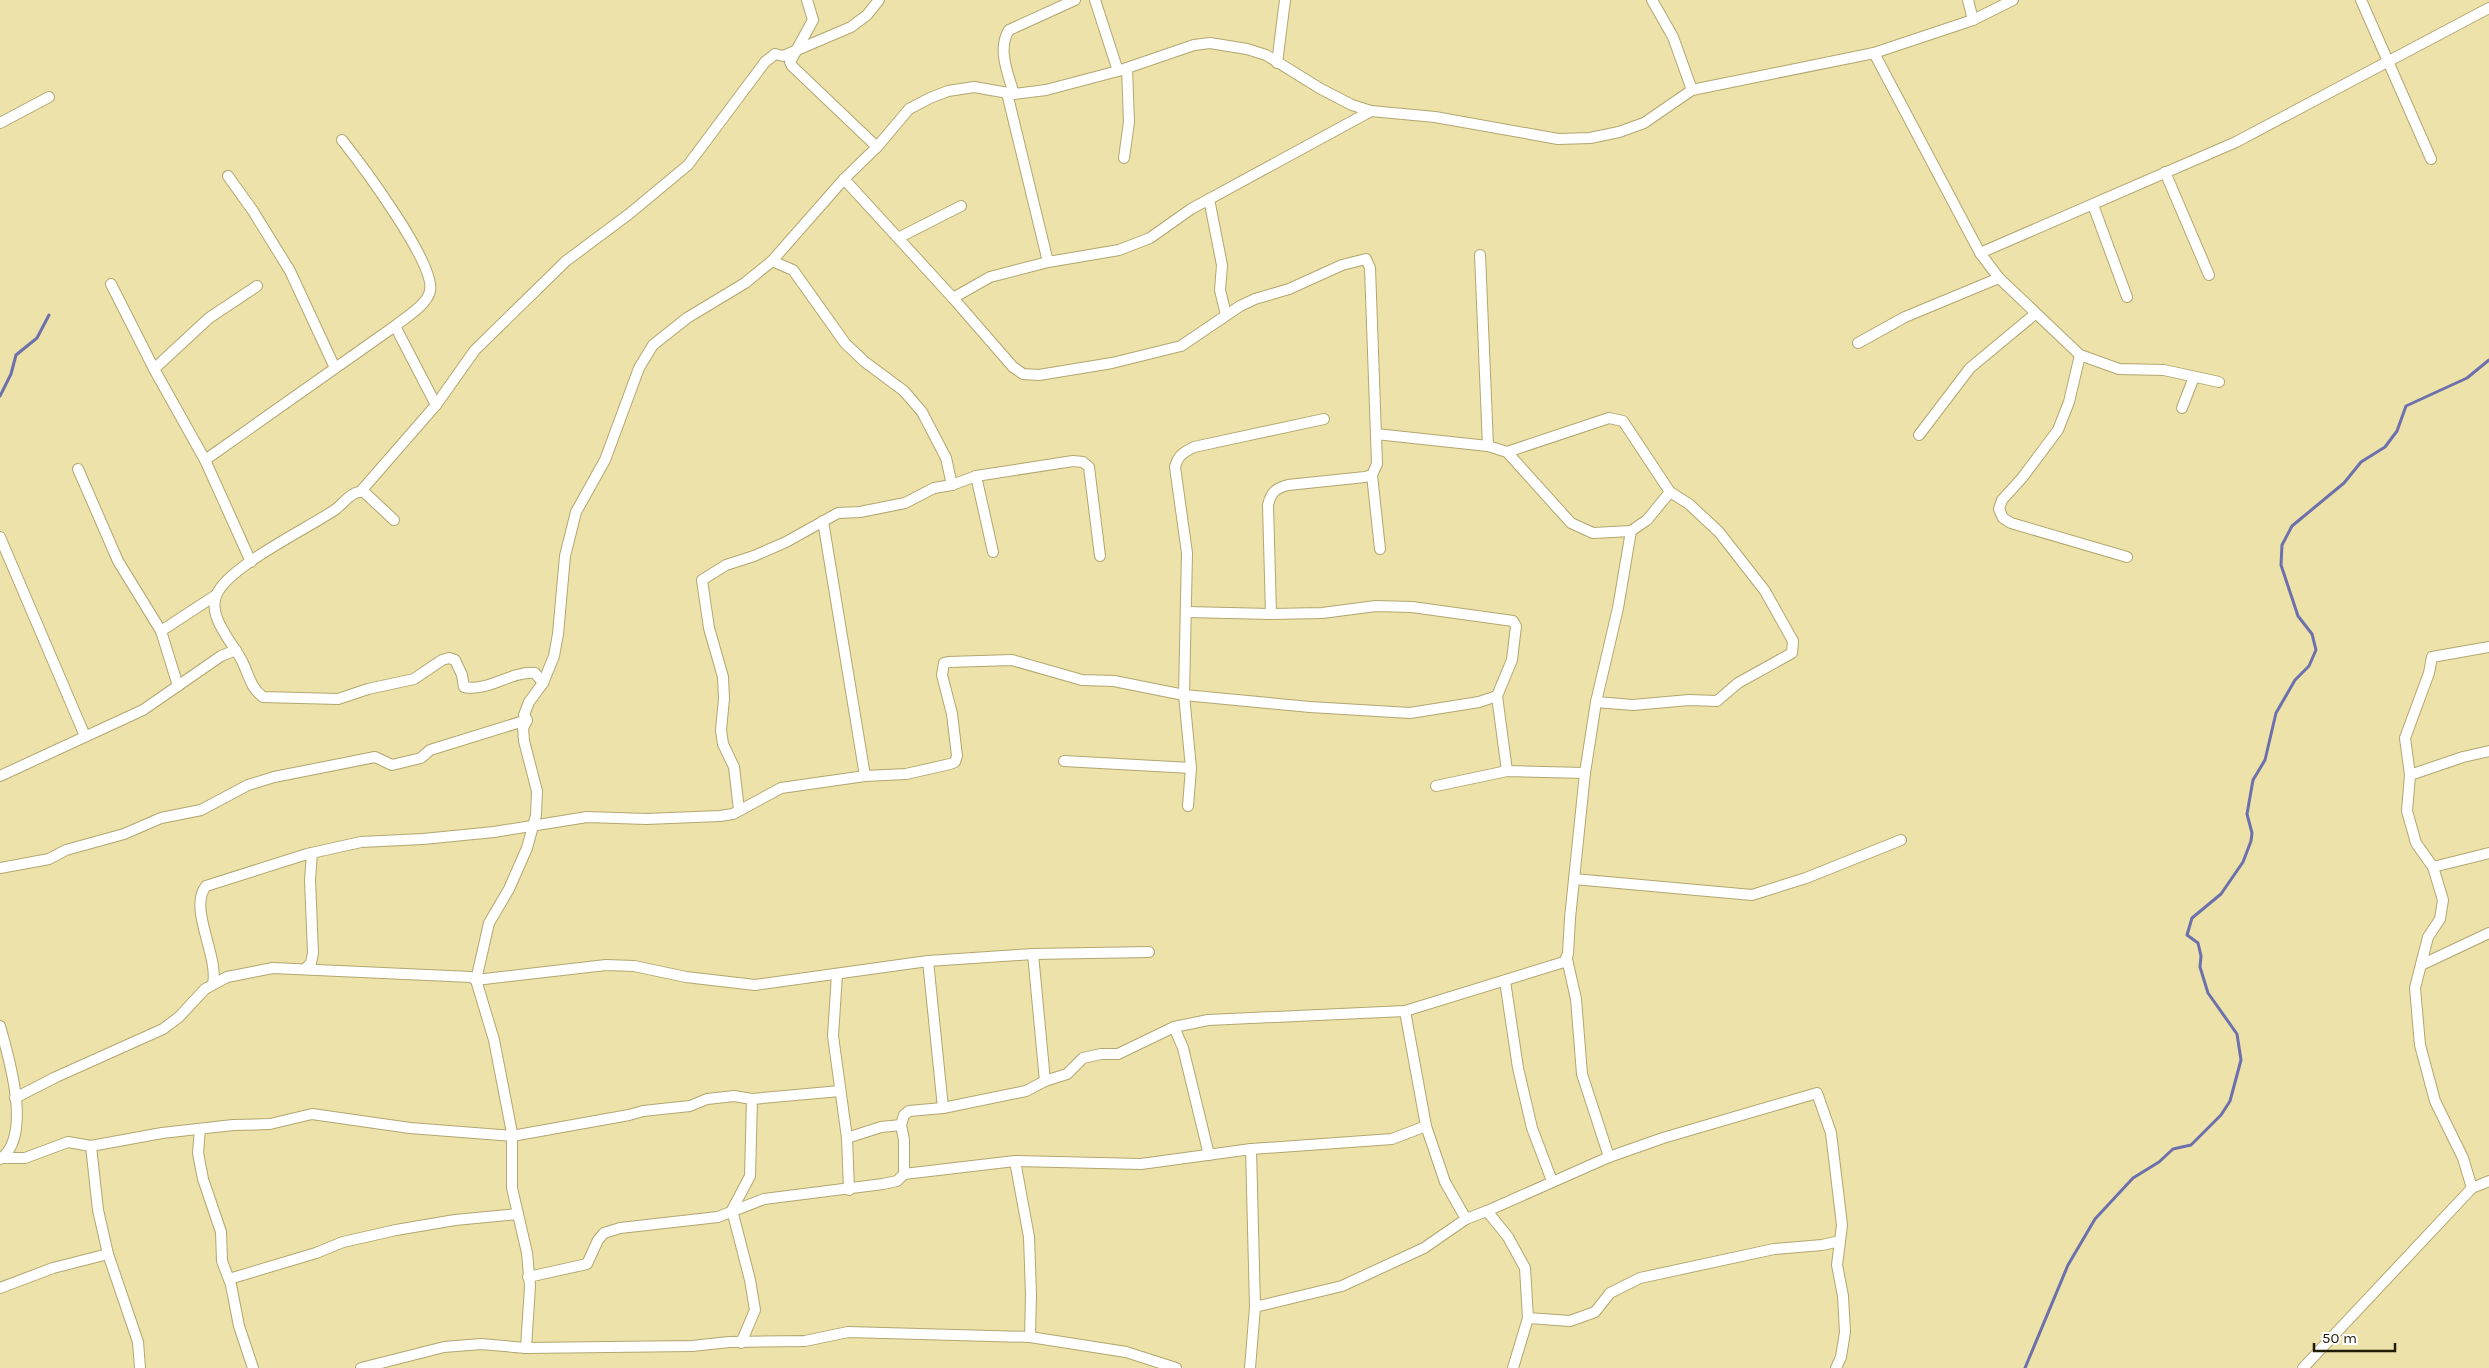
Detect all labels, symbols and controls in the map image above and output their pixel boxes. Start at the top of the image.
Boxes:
scale bar [2314,1320,2395,1352]
text: 50 m [2322,1329,2357,1347]

